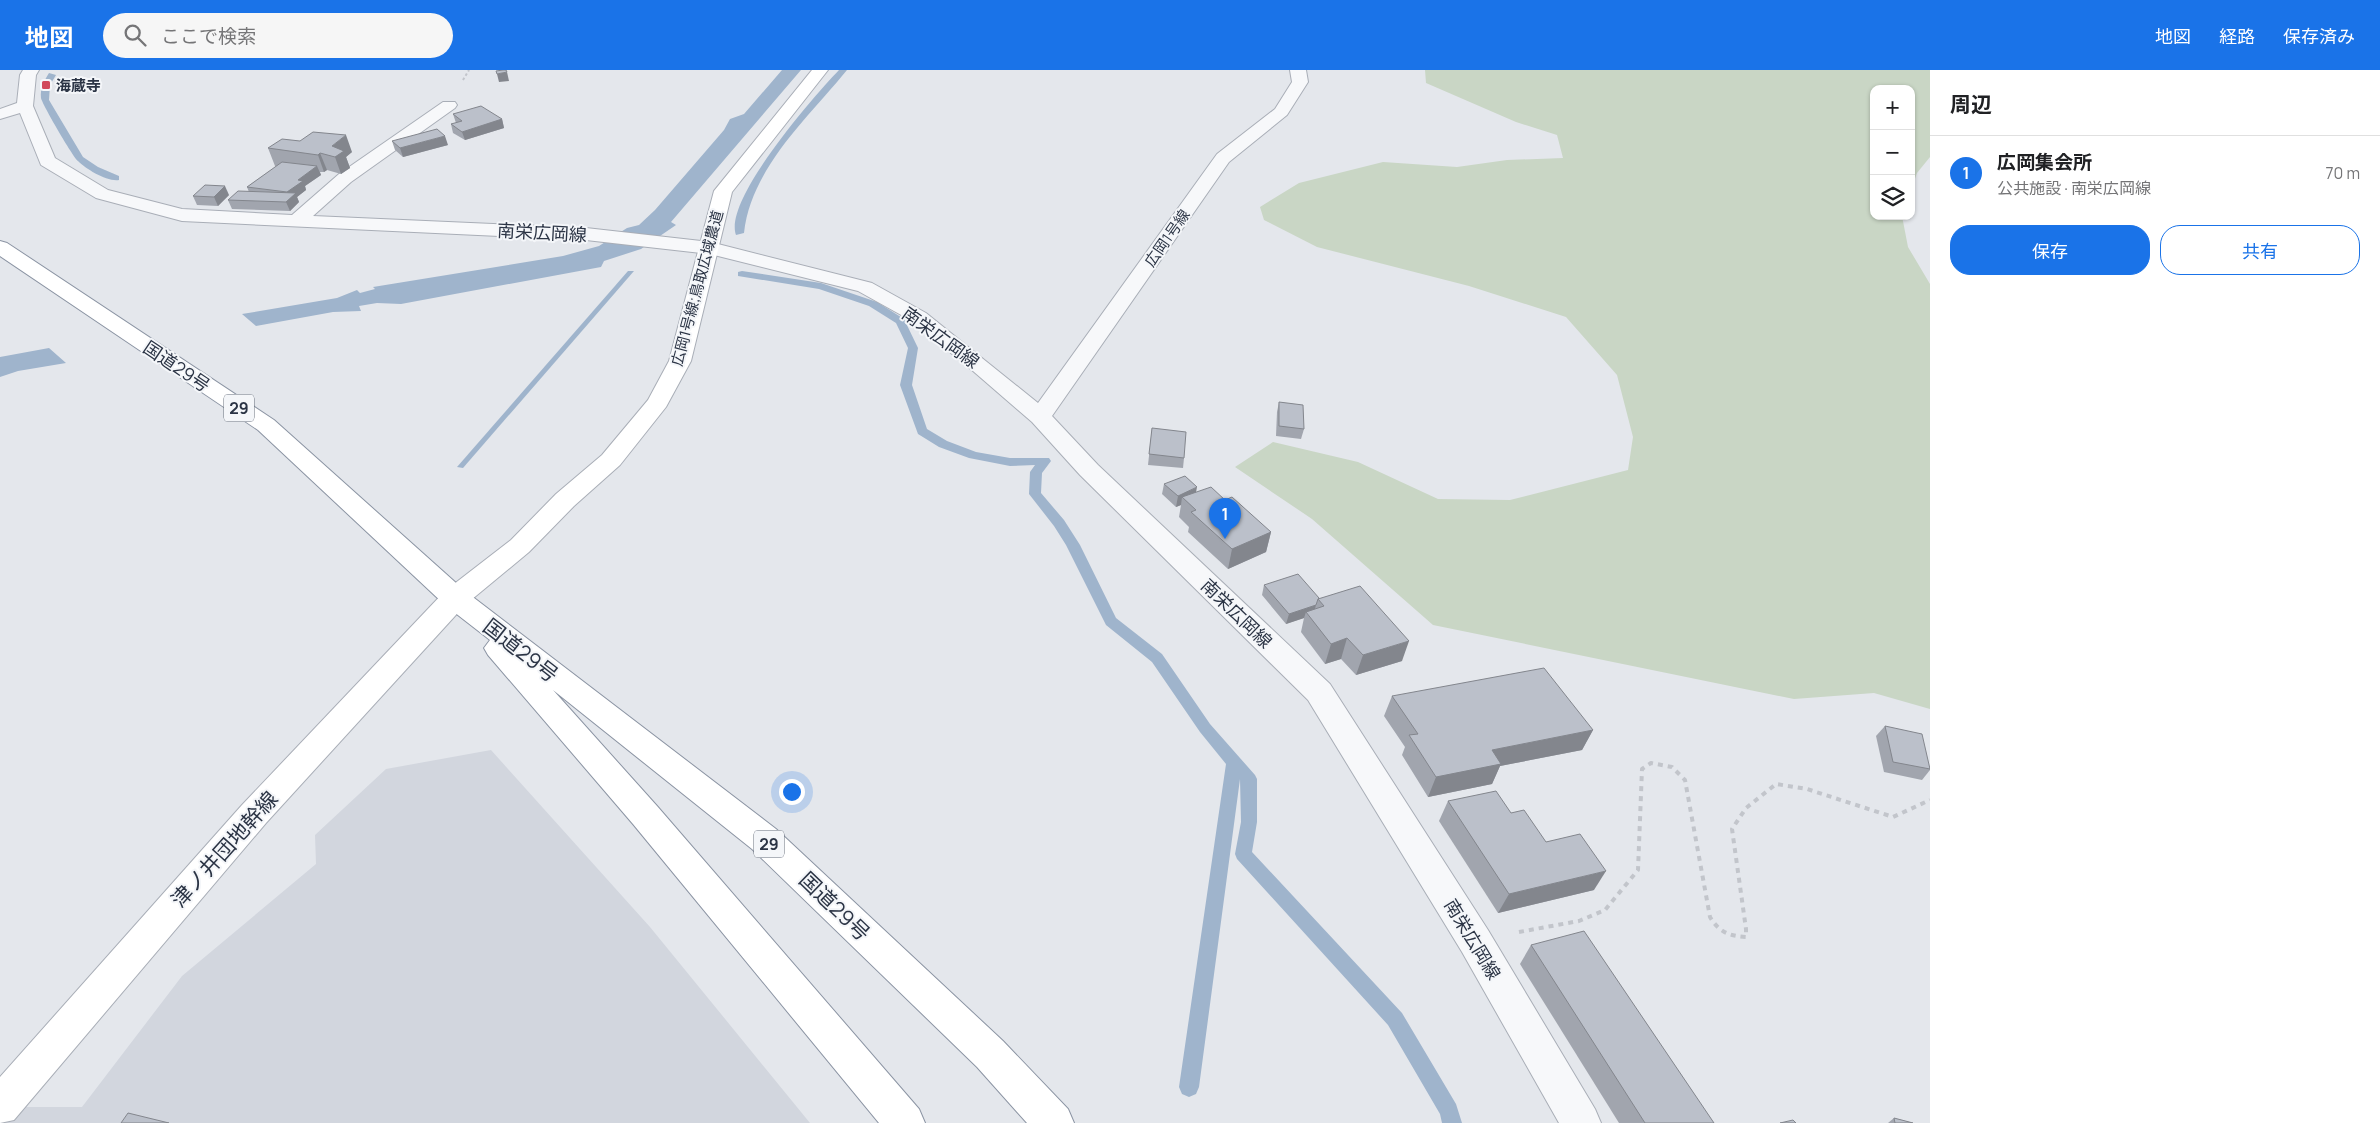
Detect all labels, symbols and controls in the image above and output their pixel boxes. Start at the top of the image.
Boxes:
search box [103,13,453,58]
text: 地図 [25,20,73,53]
icon: search [121,21,149,49]
text: ここで検索 [161,23,256,49]
text: 地図 [2155,24,2191,48]
text: 経路 [2219,24,2255,48]
text: 保存済み [2283,24,2355,48]
place label: 海蔵寺 [56,75,101,96]
marker: 海蔵寺 [40,79,52,91]
map controls [1870,85,1915,220]
button: + [1870,85,1915,130]
text: 周辺 [1950,90,1992,118]
button: − [1870,130,1915,175]
text: 広岡集会所 [1997,149,2092,175]
text: 1 [1962,162,1970,184]
text: 70 m [2325,162,2360,184]
button: layers [1870,175,1915,220]
text: 公共施設 · 南栄広岡線 [1997,177,2151,199]
street label: 広岡1号線 [1140,205,1194,271]
street label: 広岡1号線;鳥取広域農道 [666,208,728,368]
street label: 南栄広岡線 [496,218,588,246]
button: 保存 [1950,225,2150,275]
button: 共有 [2160,225,2360,275]
street label: 南栄広岡線 [898,301,984,373]
street label: 国道29号 [139,335,215,397]
road number: 29 [224,394,254,422]
pin: 1 [1209,498,1241,539]
street label: 南栄広岡線 [1196,573,1278,653]
street label: 国道29号 [478,612,564,688]
your location [779,779,805,805]
street label: 津ノ井団地幹線 [164,785,284,913]
road number: 29 [754,831,784,858]
street label: 国道29号 [794,865,876,947]
street label: 南栄広岡線 [1440,894,1506,984]

